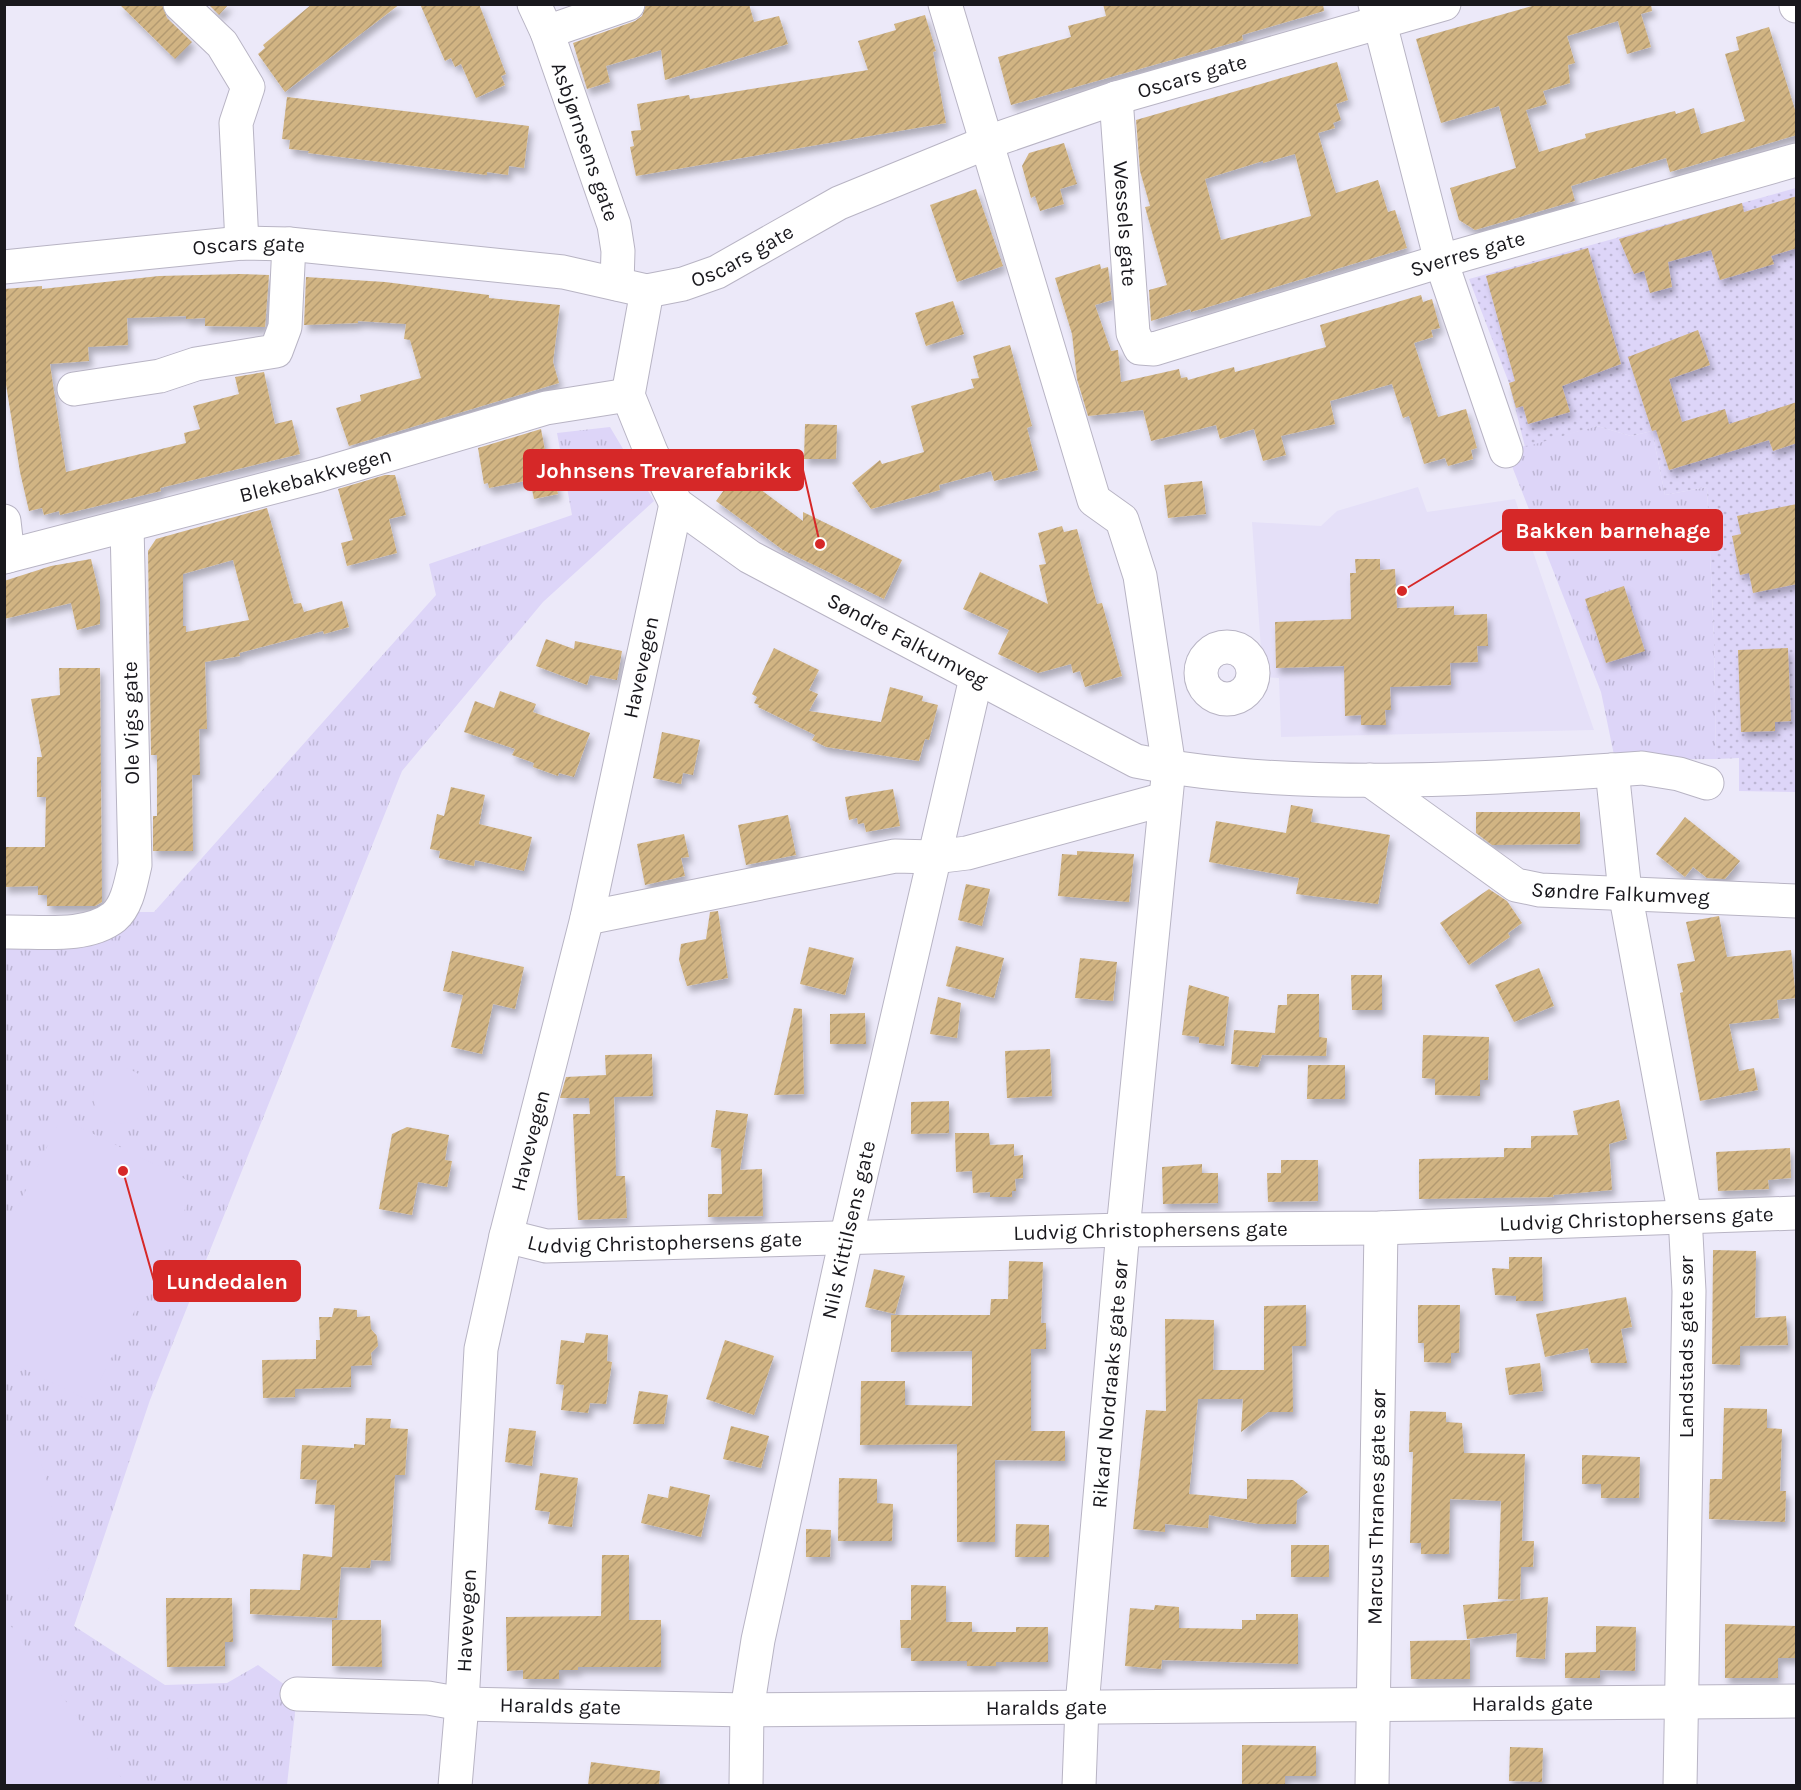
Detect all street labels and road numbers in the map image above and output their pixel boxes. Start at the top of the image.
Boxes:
street label: Oscars gate [1134,49,1249,103]
street label: Asbjørnsens gate [546,59,624,224]
street label: Wessels gate [1109,160,1142,287]
street label: Oscars gate [688,219,798,292]
street label: Sverres gate [1407,226,1528,282]
street label: Oscars gate [191,231,306,260]
street label: Blekebakkvegen [237,442,394,507]
street label: Søndre Falkumveg [823,588,992,693]
street label: Havevegen [618,614,663,721]
street label: Ole Vigs gate [118,661,144,785]
street label: Søndre Falkumveg [1529,877,1710,909]
street label: Havevegen [506,1087,555,1194]
street label: Nils Kittilsens gate [817,1138,880,1321]
street label: Ludvig Christophersens gate [1499,1202,1774,1236]
street label: Ludvig Christophersens gate [1013,1217,1288,1245]
street label: Ludvig Christophersens gate [525,1227,802,1259]
street label: Landstads gate sør [1674,1255,1698,1438]
street label: Rikard Nordraaks gate sør [1087,1258,1133,1509]
street label: Marcus Thranes gate sør [1363,1389,1390,1625]
street label: Havevegen [452,1568,481,1673]
street label: Haralds gate [1472,1691,1593,1716]
street label: Haralds gate [500,1693,621,1719]
street label: Haralds gate [986,1695,1107,1720]

